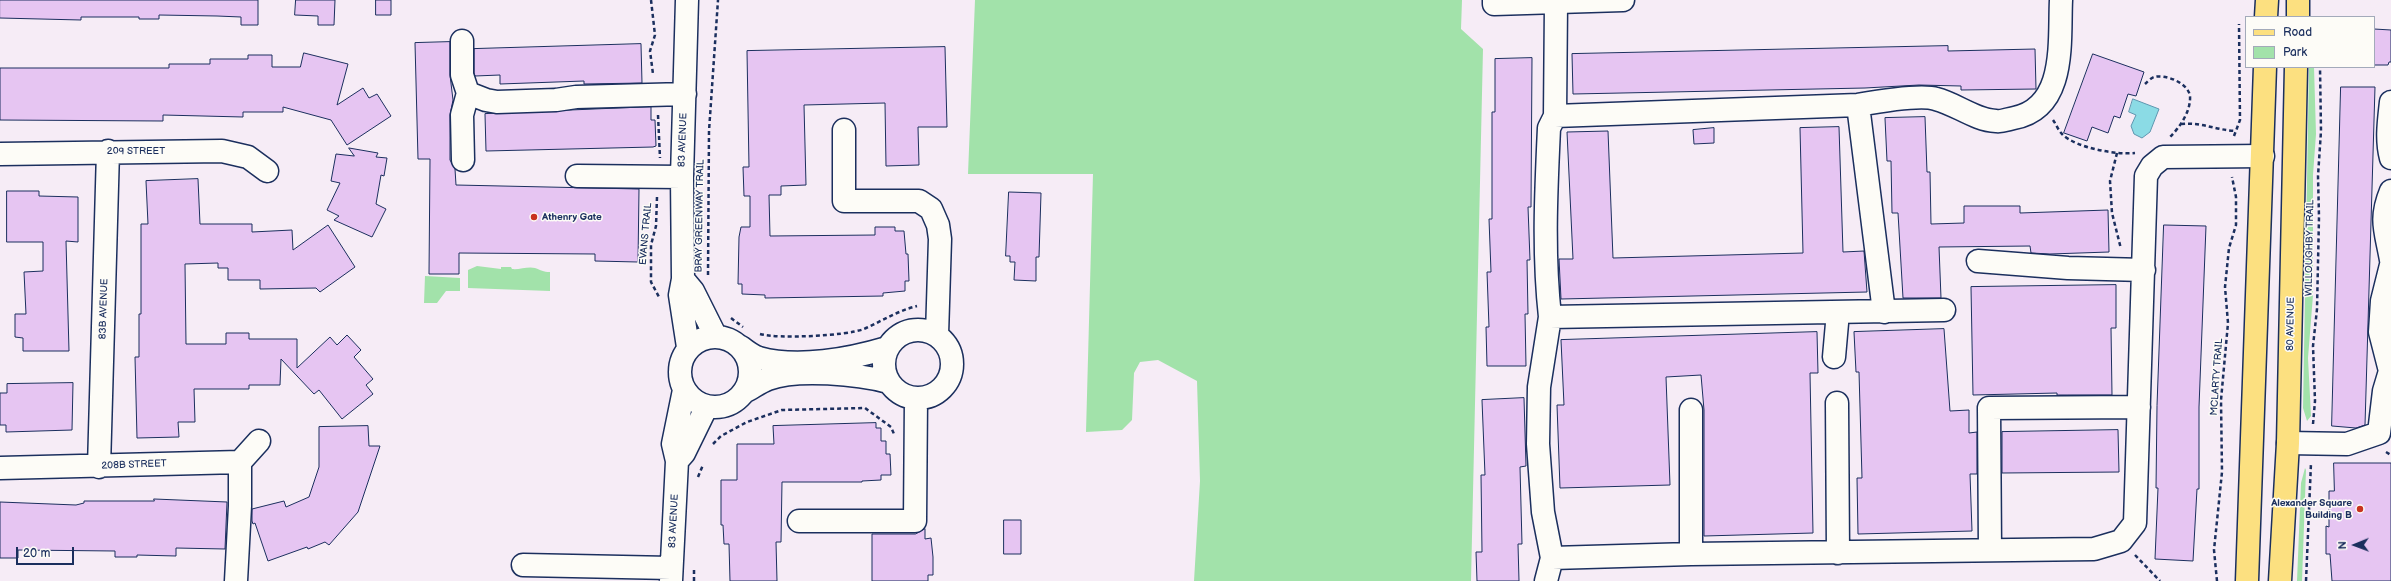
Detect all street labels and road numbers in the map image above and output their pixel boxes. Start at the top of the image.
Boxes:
street label: 83 AVENUE [676,113,690,167]
street label: 209 STREET [107,145,165,157]
street label: BRAY GREENWAY TRAIL [693,159,707,273]
street label: WILLOUGHBY TRAIL [2303,200,2317,296]
street label: EVANS TRAIL [637,202,655,266]
street label: 83B AVENUE [97,278,111,340]
street label: 80 AVENUE [2285,297,2297,351]
street label: MCLARTY TRAIL [2208,338,2226,416]
street label: 208B STREET [101,458,167,472]
street label: 83 AVENUE [667,494,681,548]

